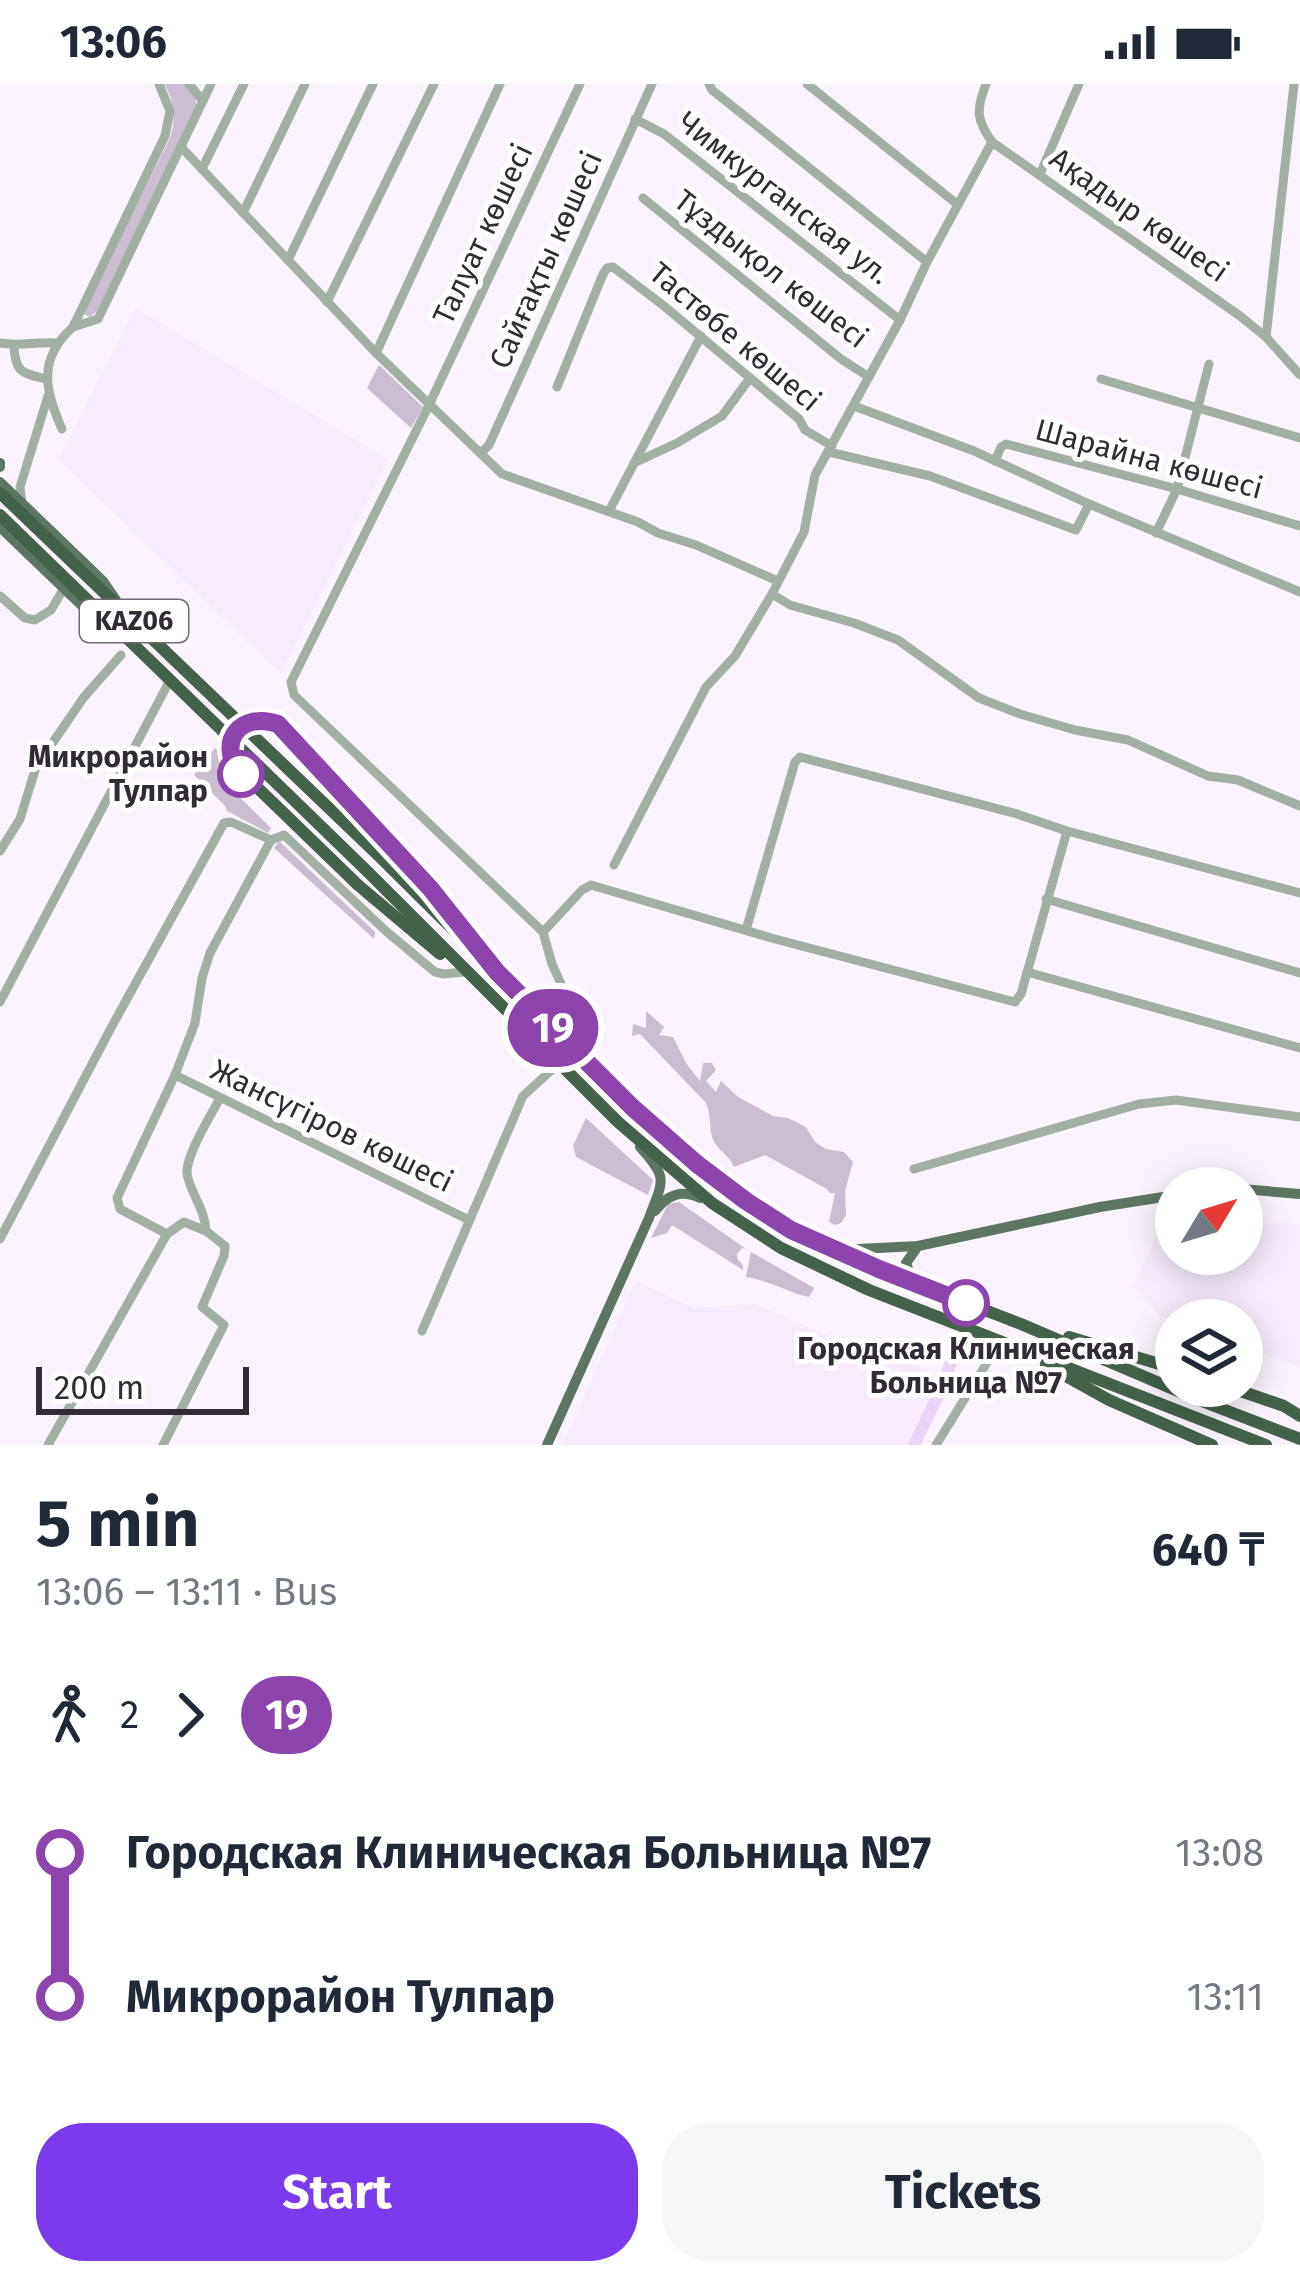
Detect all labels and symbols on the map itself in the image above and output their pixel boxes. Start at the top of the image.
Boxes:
street label: Чимкурганская ул. [671,104,897,292]
street label: Талуат көшесі [425,138,541,330]
street label: Ақадыр көшесі [1043,140,1235,290]
street label: Сайғақты көшесі [482,146,610,374]
street label: Тұздықол көшесі [667,182,875,356]
street label: Тастөбе көшесі [642,255,828,419]
street label: Шарайна көшесі [1031,411,1267,507]
road number: KАZ06 [80,600,188,642]
place label: Микрорайон Тулпар [28,739,208,809]
marker: Микрорайон Тулпар [219,752,263,796]
line badge: 19 [499,989,607,1067]
street label: Жансүгіров көшесі [205,1052,459,1200]
north arrow [1155,1167,1263,1275]
marker: Городская Клиническая Больница №7 [944,1281,988,1325]
place label: Городская Клиническая Больница №7 [797,1331,1135,1401]
scale bar [36,1361,249,1414]

